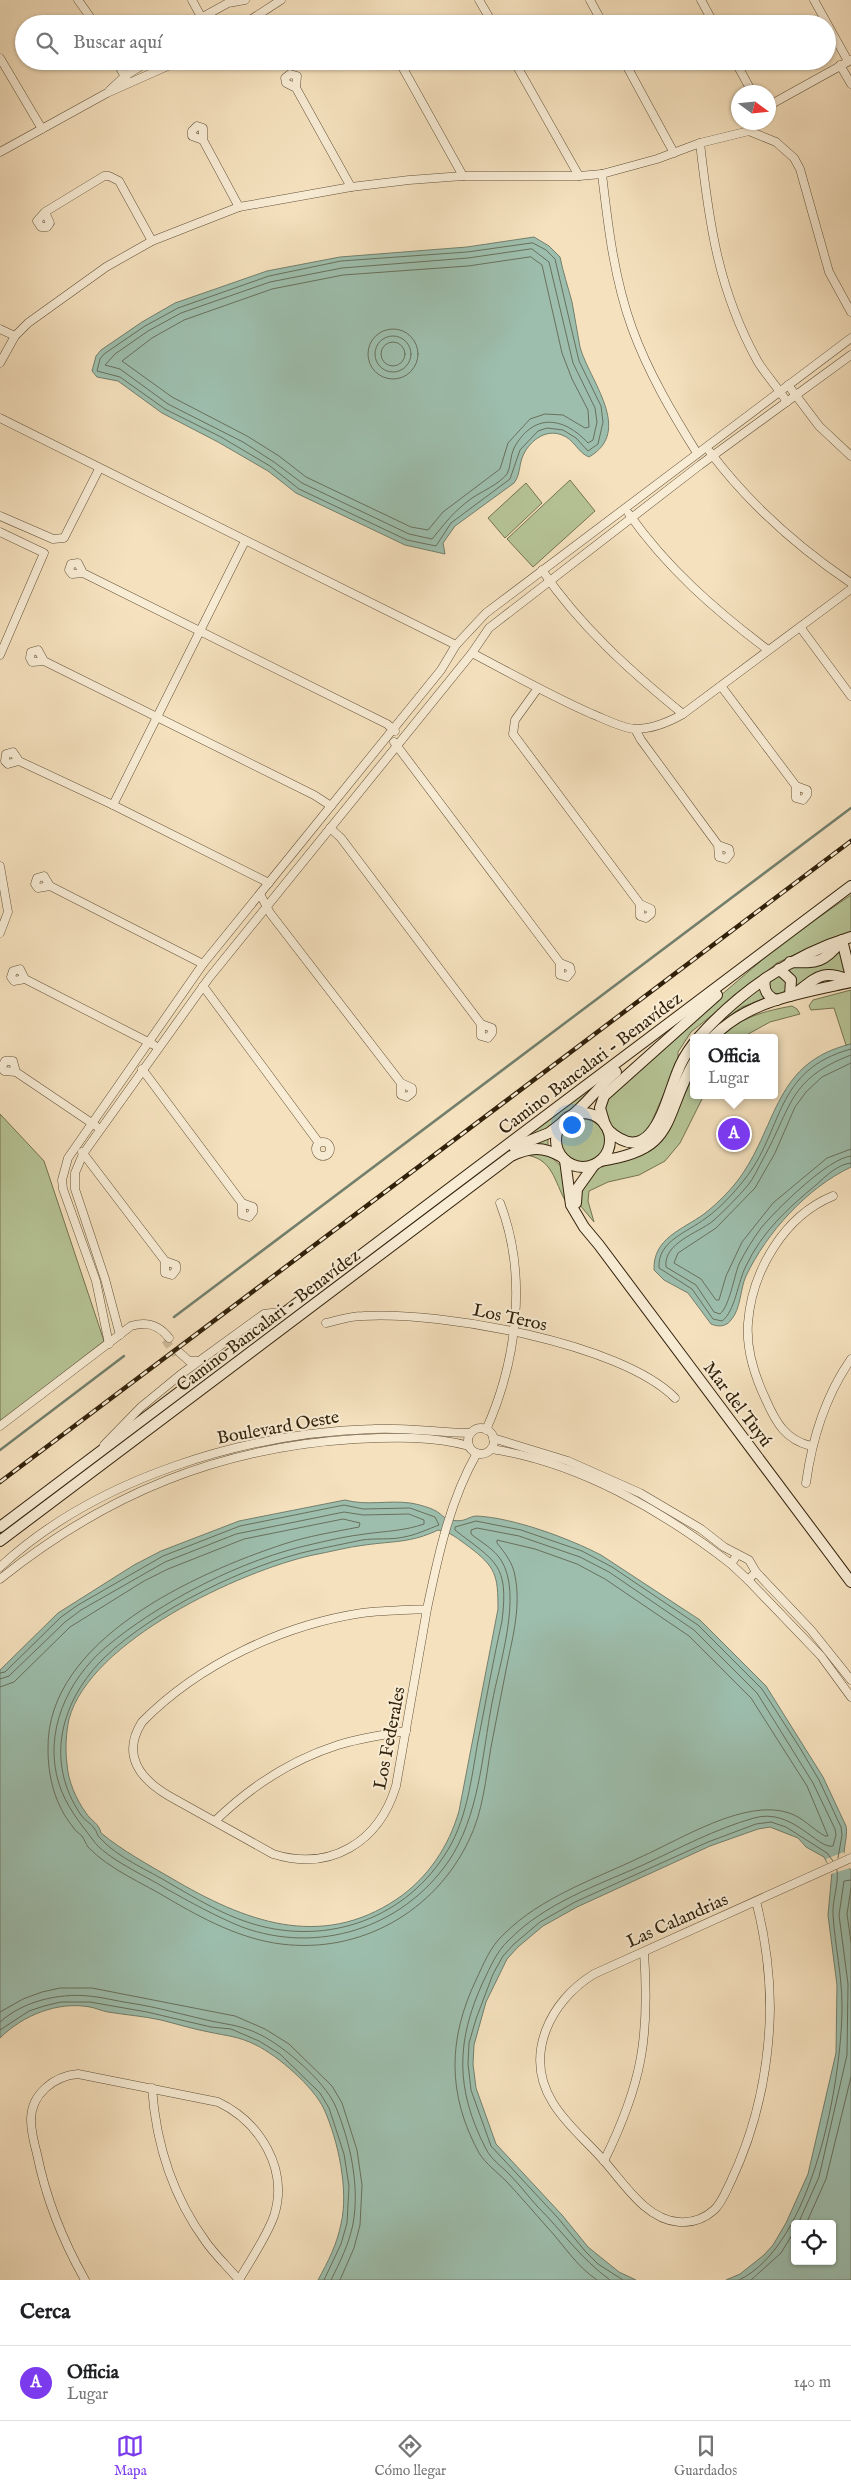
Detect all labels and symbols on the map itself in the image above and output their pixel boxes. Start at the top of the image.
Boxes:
north arrow [731,85,776,130]
street label: Camino Bancalari - Benavídez [495,988,687,1141]
your location [559,1112,585,1138]
pin: A [718,1115,750,1153]
street label: Camino Bancalari - Benavídez [173,1245,365,1398]
street label: Los Teros [470,1299,549,1338]
street label: Mar del Tuyú [697,1358,776,1452]
street label: Boulevard Oeste [215,1406,341,1451]
street label: Los Federales [369,1685,412,1792]
street label: Las Calandrias [623,1889,732,1954]

